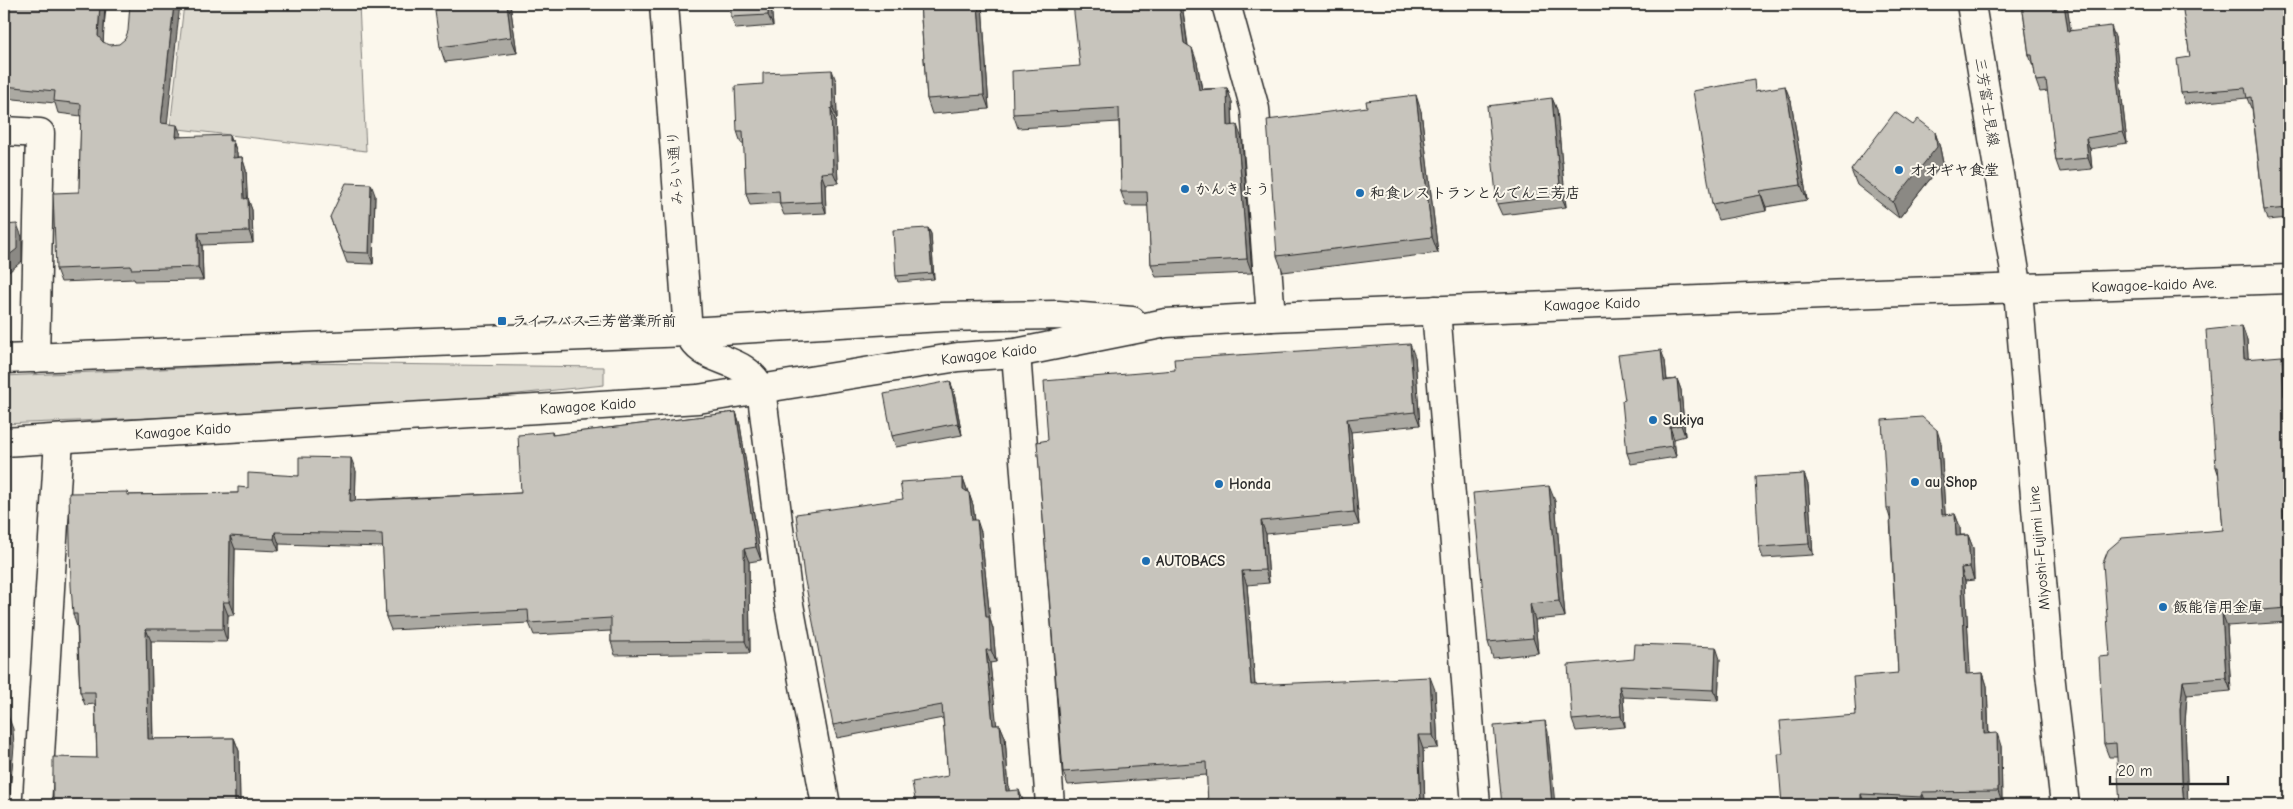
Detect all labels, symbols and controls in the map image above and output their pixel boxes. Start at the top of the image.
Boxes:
street label: 三芳富士見線 [1971,56,2003,148]
street label: みらい通り [663,130,687,206]
place label: オオギヤ食堂 [1909,161,1999,179]
marker: オオギヤ食堂 [1893,164,1905,176]
place label: かんきょう [1195,180,1270,198]
marker: かんきょう [1179,183,1191,195]
place label: 和食レストランとんでん三芳店 [1370,184,1580,202]
marker: 和食レストランとんでん三芳店 [1354,187,1366,199]
street label: Kawagoe-kaido Ave. [2091,274,2217,296]
street label: Kawagoe Kaido [1544,293,1641,315]
place label: ライフバス三芳営業所前 [512,312,677,330]
marker: ライフバス三芳営業所前 [496,315,508,327]
street label: Kawagoe Kaido [940,339,1038,369]
street label: Kawagoe Kaido [539,394,637,418]
place label: Sukiya [1663,411,1704,429]
marker: Sukiya [1647,414,1659,426]
street label: Kawagoe Kaido [134,419,232,443]
place label: au Shop [1925,473,1978,491]
place label: Honda [1229,475,1271,493]
marker: au Shop [1909,476,1921,488]
marker: Honda [1213,478,1225,490]
street label: Miyoshi-Fujimi Line [2025,485,2053,611]
place label: AUTOBACS [1156,552,1225,570]
marker: AUTOBACS [1140,555,1152,567]
place label: 飯能信用金庫 [2173,598,2263,616]
marker: 飯能信用金庫 [2157,601,2169,613]
scale bar [2110,754,2228,786]
text: 20 m [2118,762,2152,780]

